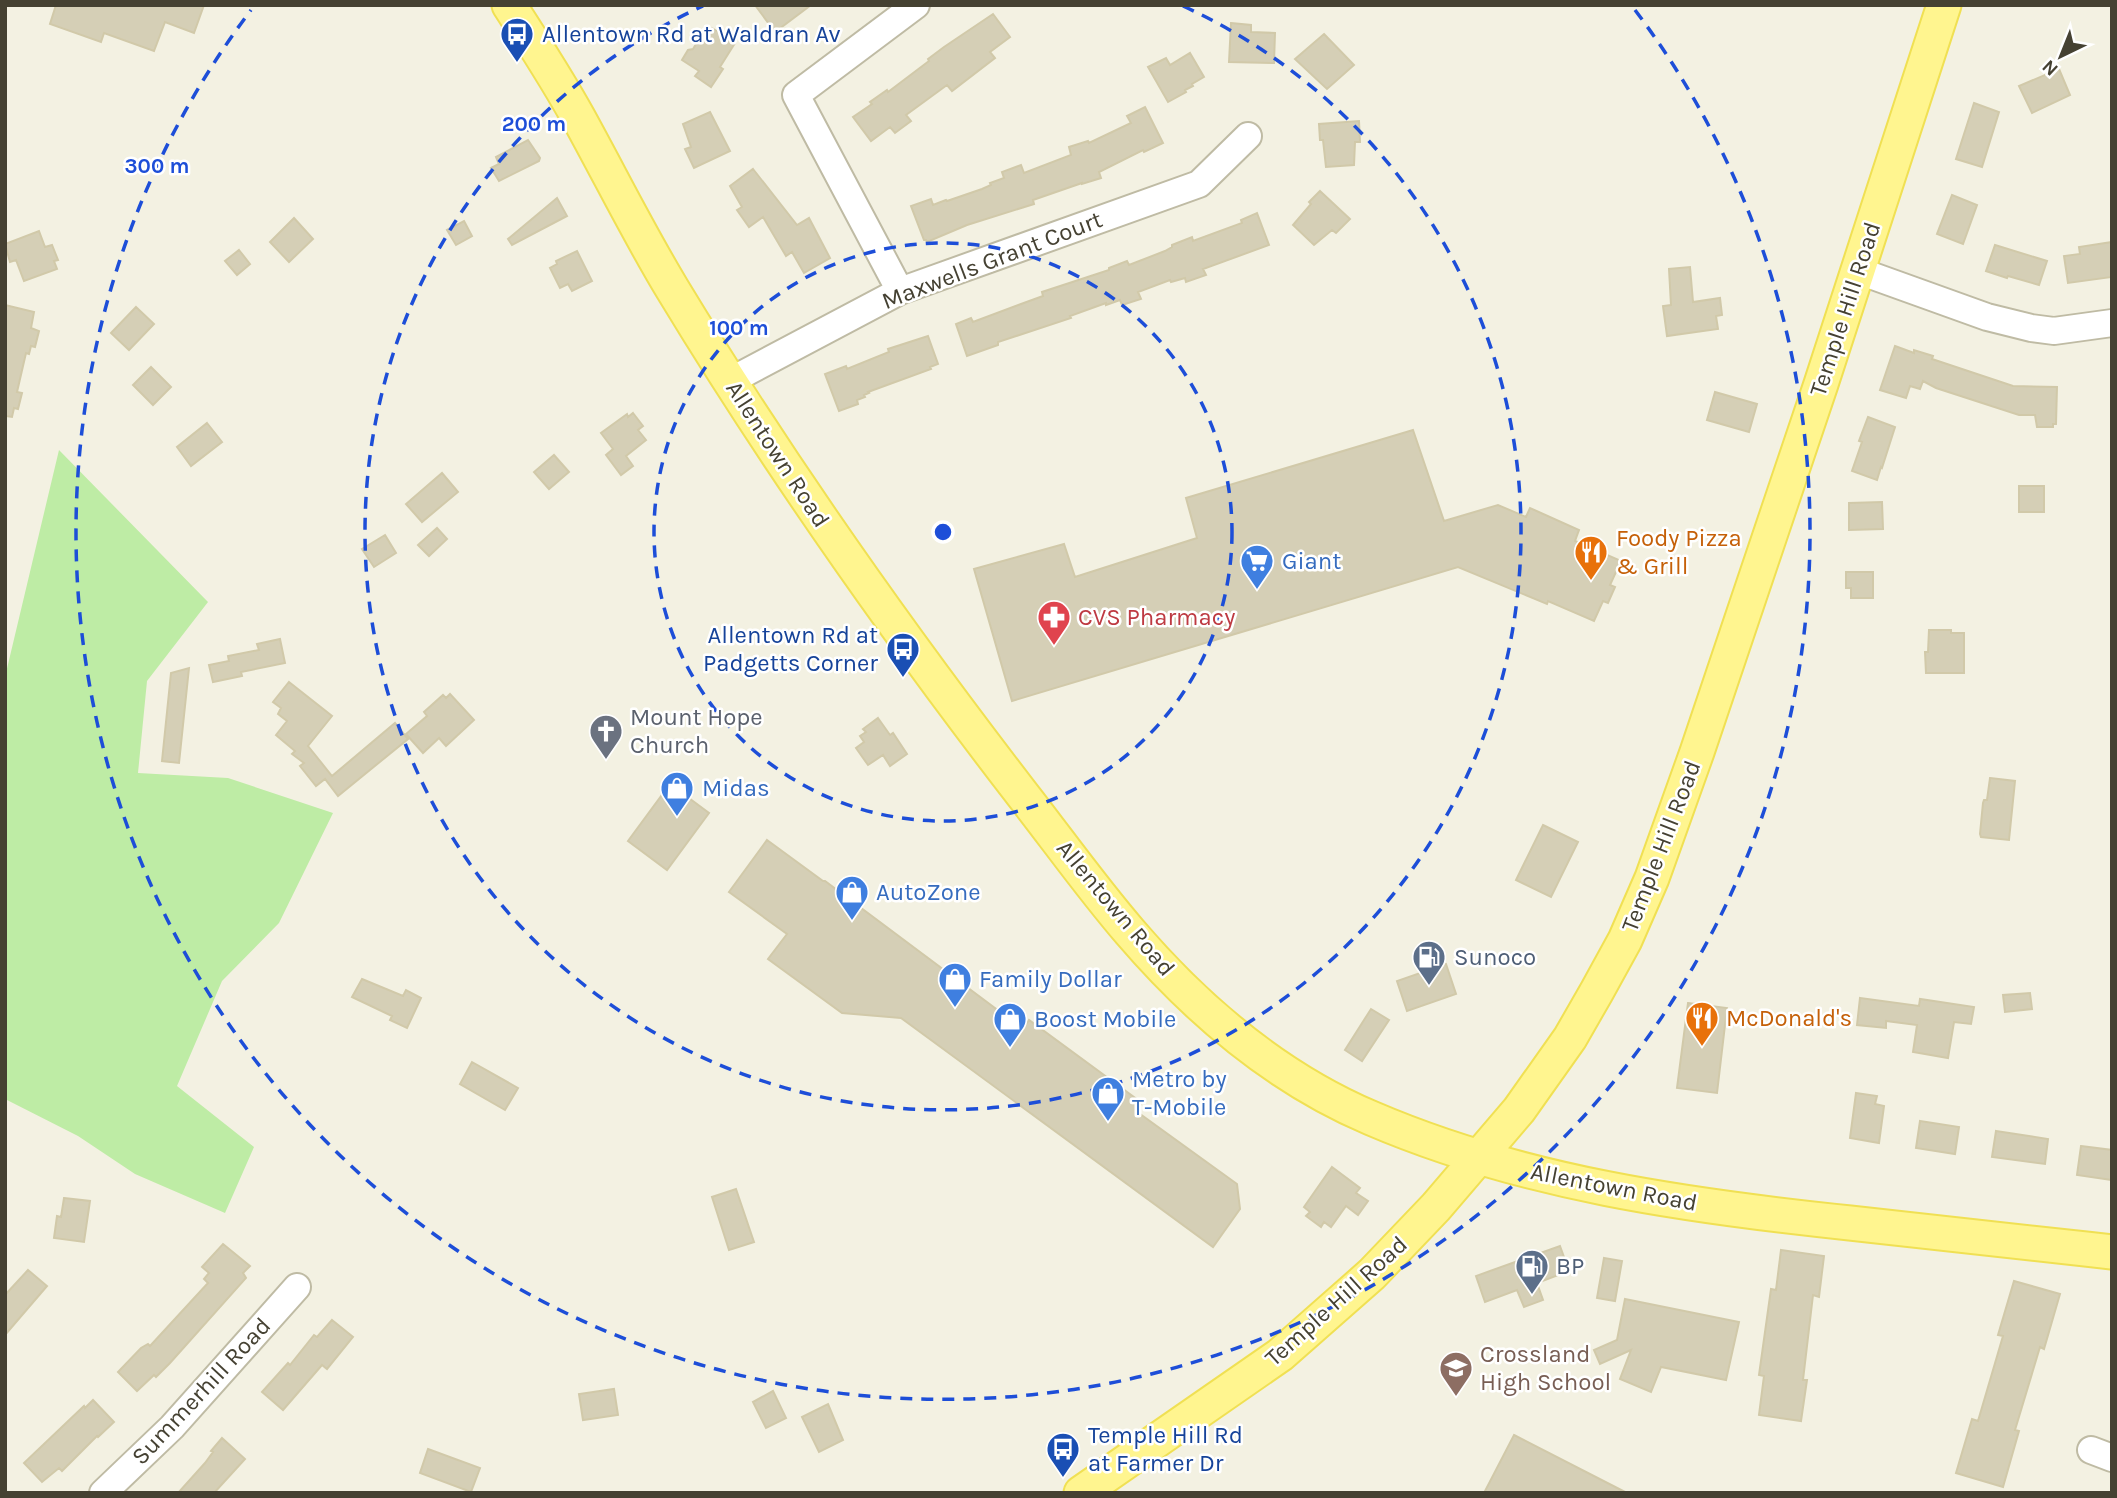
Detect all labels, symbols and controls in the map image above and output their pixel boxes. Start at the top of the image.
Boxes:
bus stop icon: Allentown Rd at Waldran Av [498,15,536,64]
place label: Allentown Rd at Waldran Av [542,20,841,48]
north arrow [2026,21,2096,91]
text: N [2038,55,2063,80]
text: 200 m [502,112,566,136]
text: 300 m [125,154,189,178]
street label: Maxwells Grant Court [878,205,1106,315]
street label: Temple Hill Road [1804,218,1886,400]
text: 100 m [709,316,769,340]
street label: Allentown Road [720,376,836,532]
centre of rings [931,520,955,544]
place label: Foody Pizza & Grill [1616,524,1742,580]
restaurant icon: Foody Pizza & Grill [1572,533,1610,582]
supermarket icon: Giant [1238,542,1276,591]
place label: Giant [1282,547,1341,575]
pharmacy icon: CVS Pharmacy [1035,598,1073,647]
place label: CVS Pharmacy [1078,603,1235,631]
place label: Allentown Rd at Padgetts Corner [703,621,878,677]
bus stop icon: Allentown Rd at Padgetts Corner [884,630,922,679]
place label: Mount Hope Church [630,703,763,759]
church icon: Mount Hope Church [587,712,625,761]
street label: Temple Hill Road [1615,756,1707,936]
shop icon: Midas [658,769,696,818]
place label: Midas [702,774,770,802]
street label: Allentown Road [1051,834,1181,982]
shop icon: AutoZone [833,873,871,922]
place label: AutoZone [876,878,981,906]
fuel station icon: Sunoco [1410,938,1448,987]
place label: Sunoco [1454,943,1536,971]
shop icon: Family Dollar [936,960,974,1009]
place label: Family Dollar [979,965,1122,993]
restaurant icon: McDonald's [1683,999,1721,1048]
shop icon: Boost Mobile [991,1000,1029,1049]
place label: McDonald's [1726,1004,1852,1032]
place label: Boost Mobile [1034,1005,1176,1033]
place label: Metro by T-Mobile [1132,1065,1227,1121]
shop icon: Metro by T-Mobile [1089,1074,1127,1123]
street label: Allentown Road [1528,1157,1700,1217]
street label: Temple Hill Road [1259,1230,1413,1372]
fuel station icon: BP [1513,1247,1551,1296]
place label: BP [1556,1252,1584,1280]
street label: Summerhill Road [126,1312,276,1470]
place label: Crossland High School [1480,1340,1611,1396]
school or university icon: Crossland High School [1437,1349,1475,1398]
place label: Temple Hill Rd at Farmer Dr [1088,1421,1243,1477]
bus stop icon: Temple Hill Rd at Farmer Dr [1044,1430,1082,1479]

